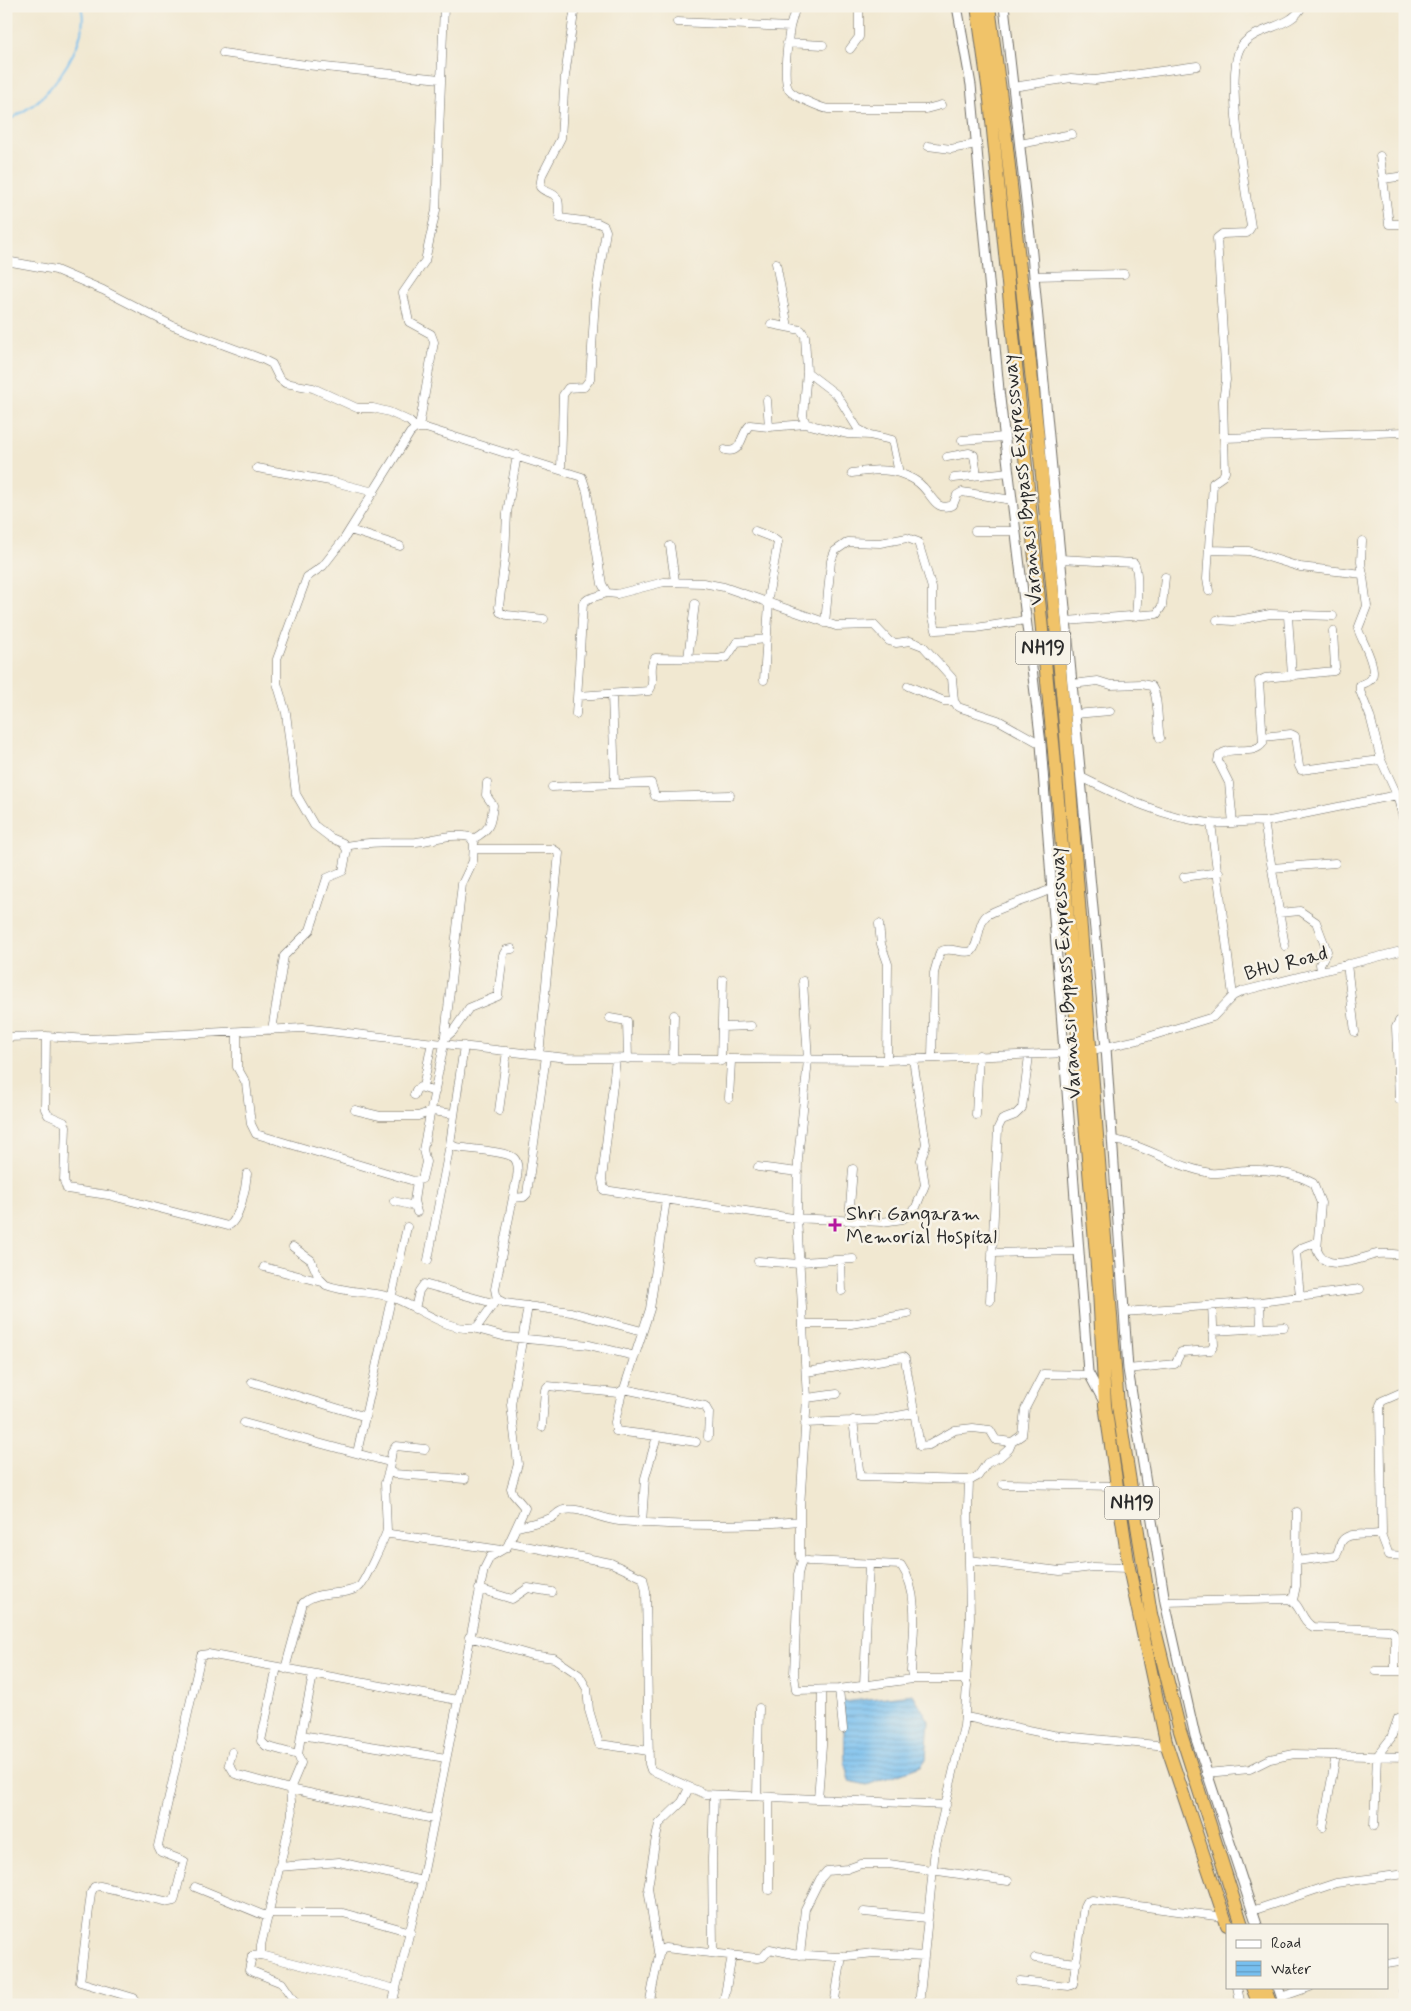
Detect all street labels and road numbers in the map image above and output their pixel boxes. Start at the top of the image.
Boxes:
street label: Varanasi Bypass Expressway [996,353,1050,607]
road number: NH19 [1016,632,1070,664]
street label: Varanasi Bypass Expressway [1044,846,1088,1100]
street label: BHU Road [1241,940,1331,988]
road number: NH19 [1104,1486,1160,1520]

